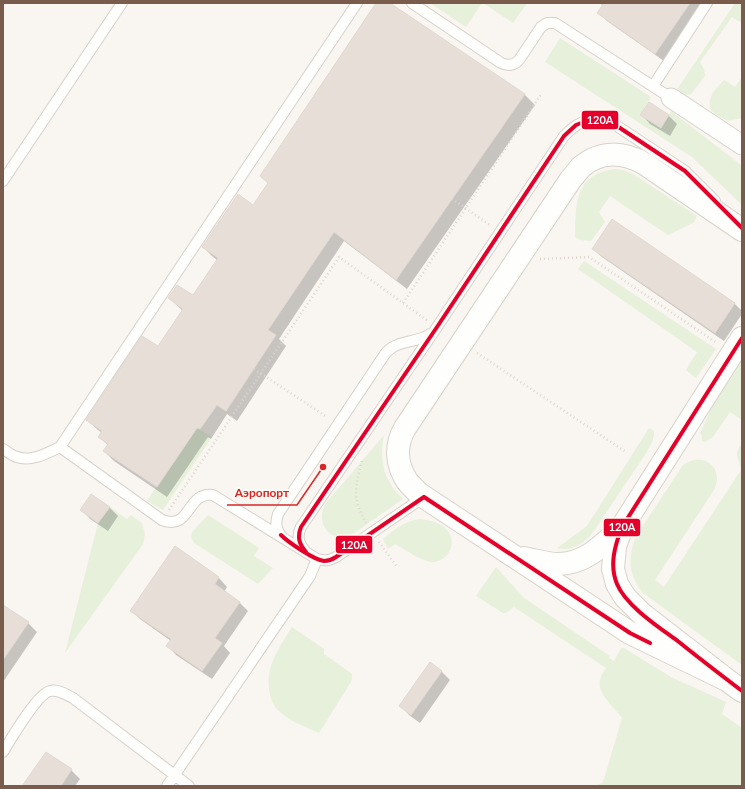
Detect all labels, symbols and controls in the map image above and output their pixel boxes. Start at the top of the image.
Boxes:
line badge: 120А [581,110,619,130]
text: 120А [587,113,614,126]
callout: Аэропорт [227,481,297,505]
text: Аэропорт [234,485,290,500]
line badge: 120А [603,518,641,537]
text: 120А [609,520,636,533]
line badge: 120А [335,535,373,554]
text: 120А [341,538,368,551]

